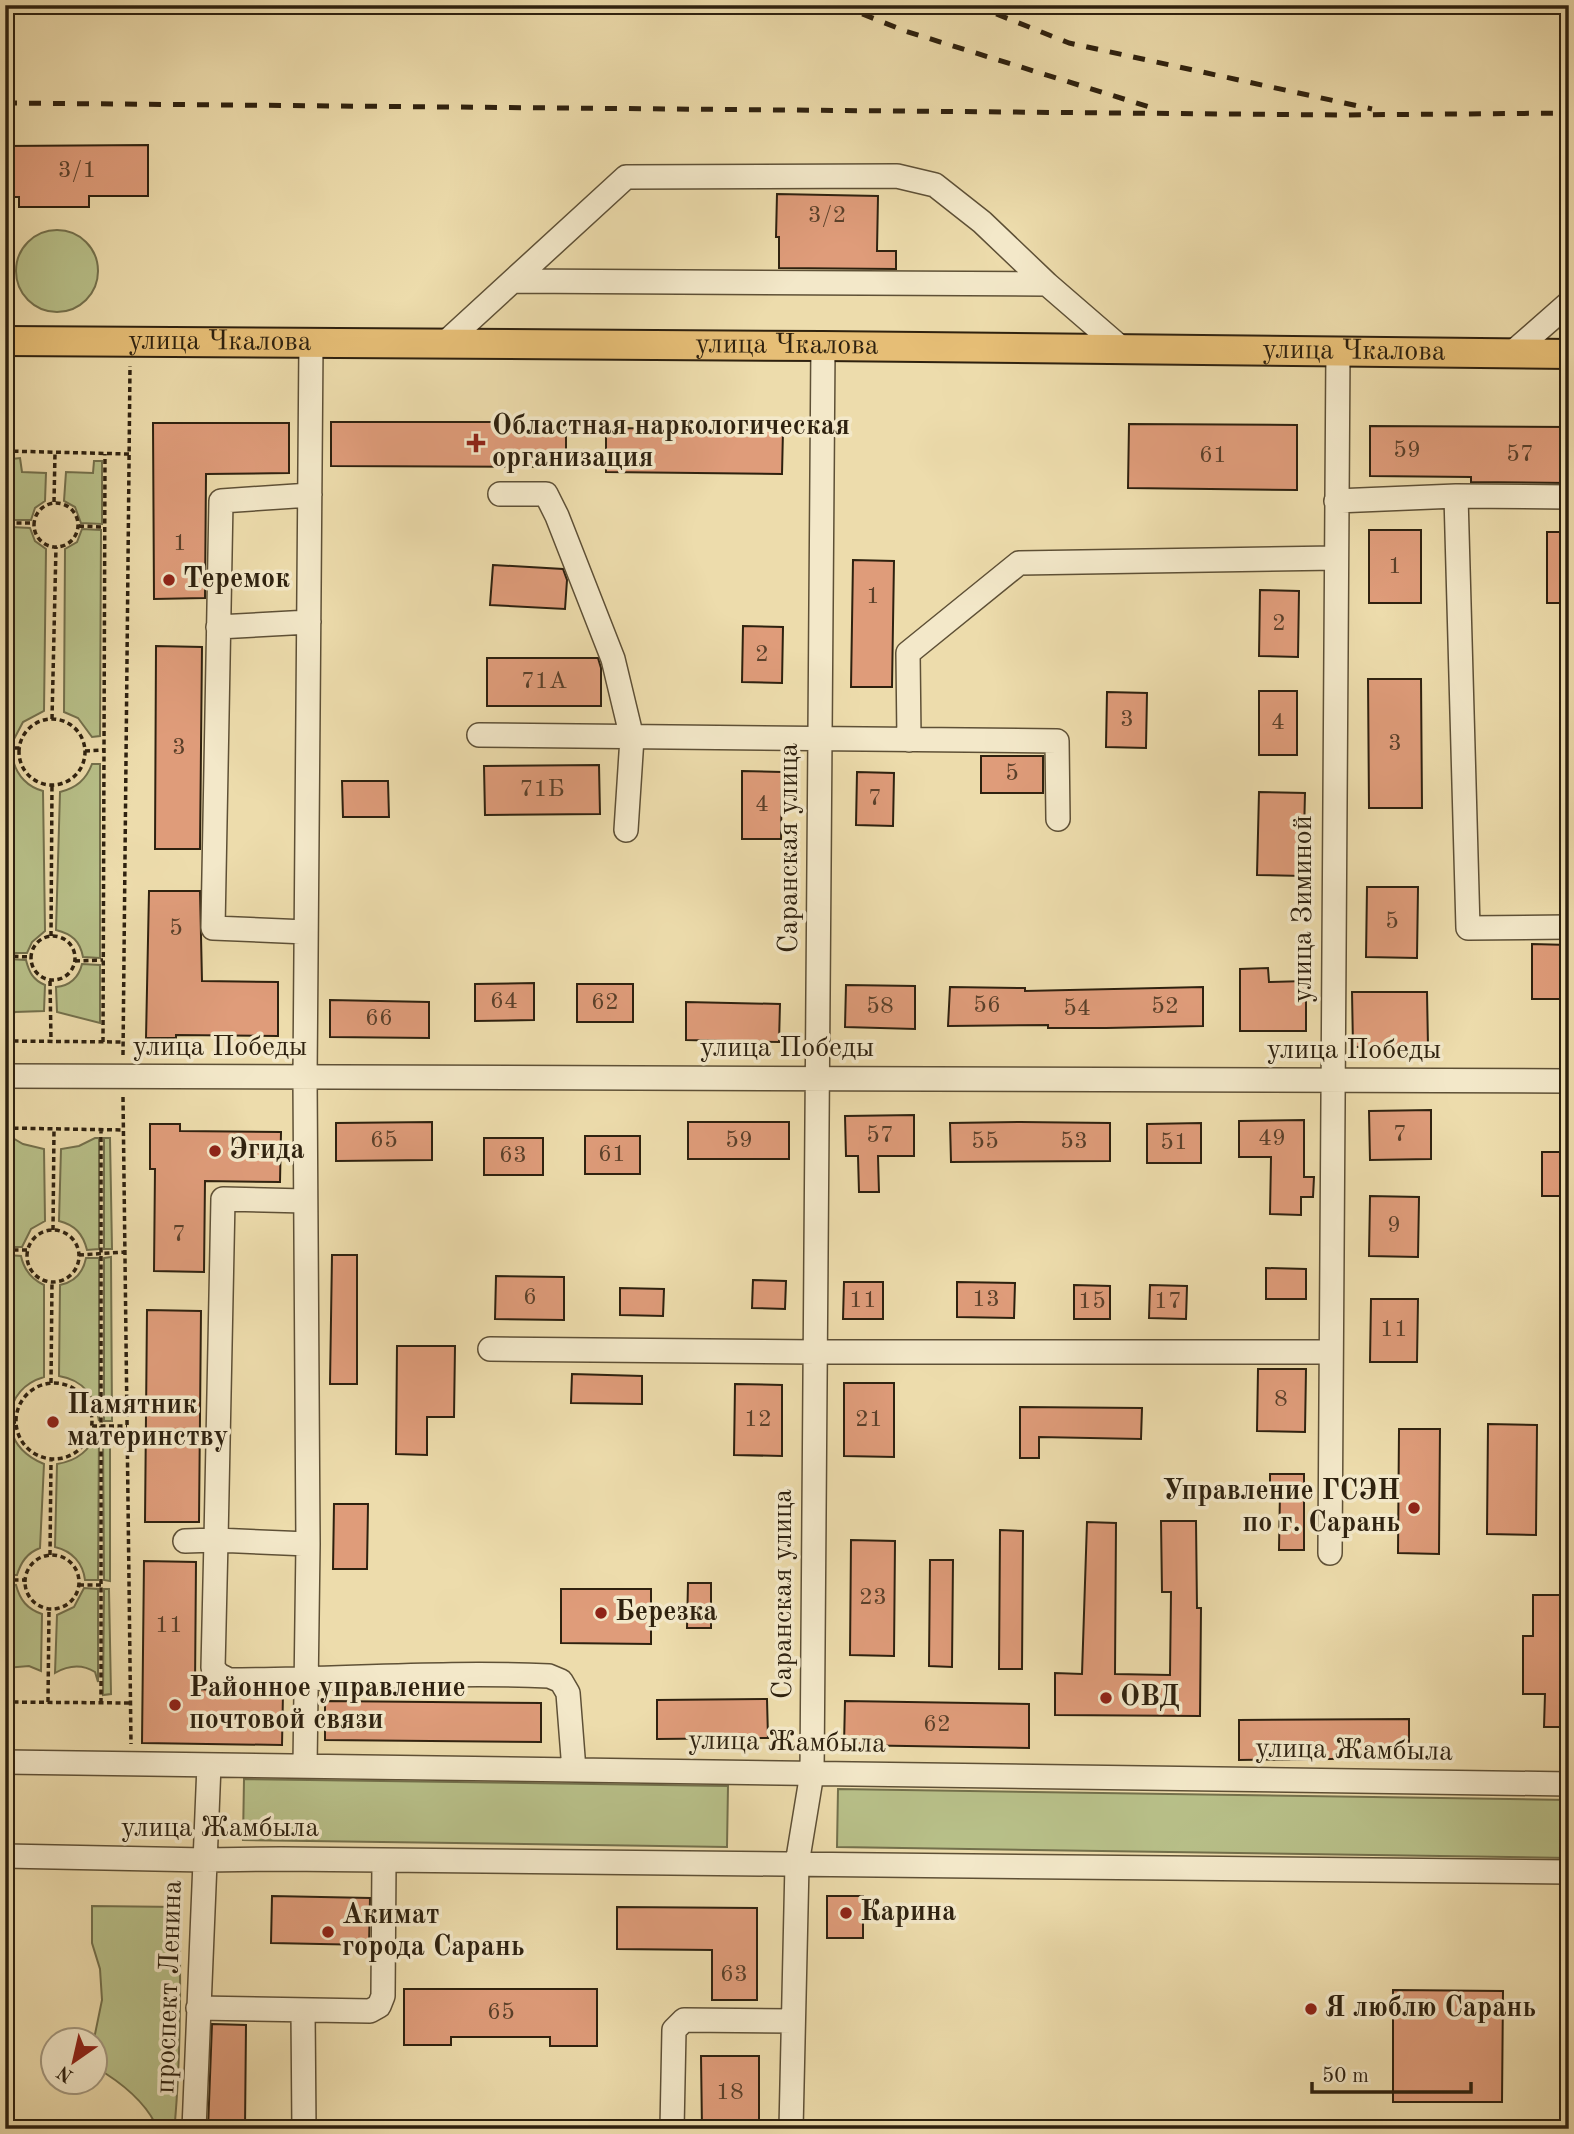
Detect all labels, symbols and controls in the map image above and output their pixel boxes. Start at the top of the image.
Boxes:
house number: 3/1 [58,159,96,183]
house number: 3/2 [808,204,846,228]
street label: улица Чкалова [128,328,312,357]
street label: улица Чкалова [695,331,879,361]
street label: улица Чкалова [1262,337,1446,367]
place label: Областная наркологическая организация [492,412,850,473]
marker: Областная наркологическая организация [466,433,486,453]
house number: 59 [1393,439,1421,463]
house number: 57 [1506,443,1534,467]
house number: 61 [1199,444,1227,468]
house number: 1 [173,532,187,556]
house number: 1 [1388,555,1402,579]
place label: Теремок [183,566,290,594]
marker: Теремок [161,572,177,588]
house number: 1 [866,585,880,609]
house number: 2 [1272,612,1286,636]
house number: 2 [755,643,769,667]
house number: 71А [521,670,567,694]
house number: 3 [1120,708,1134,732]
house number: 4 [1271,711,1285,735]
house number: 3 [1388,732,1402,756]
house number: 3 [172,736,186,760]
street label: Саранская улица [776,743,804,953]
house number: 5 [1005,762,1019,786]
house number: 71Б [520,778,564,802]
house number: 7 [868,787,882,811]
house number: 4 [755,793,769,817]
street label: улица Зиминой [1290,815,1318,1003]
house number: 5 [1385,910,1399,934]
house number: 5 [169,917,183,941]
house number: 64 [490,990,518,1014]
house number: 62 [591,991,619,1015]
house number: 56 [973,994,1001,1018]
house number: 58 [866,995,894,1019]
house number: 52 [1151,995,1179,1019]
house number: 54 [1063,997,1091,1021]
house number: 66 [365,1007,393,1031]
street label: улица Победы [133,1034,307,1062]
street label: улица Победы [700,1035,874,1063]
street label: улица Победы [1267,1037,1441,1065]
house number: 7 [1393,1123,1407,1147]
house number: 57 [866,1124,894,1148]
house number: 49 [1258,1127,1286,1151]
house number: 65 [370,1129,398,1153]
house number: 59 [725,1129,753,1153]
house number: 55 [971,1130,999,1154]
house number: 53 [1060,1130,1088,1154]
house number: 51 [1160,1131,1188,1155]
place label: Эгида [229,1136,305,1165]
marker: Эгида [207,1143,223,1159]
house number: 61 [598,1143,626,1167]
house number: 63 [499,1144,527,1168]
house number: 9 [1387,1214,1401,1238]
house number: 7 [172,1223,186,1247]
house number: 6 [523,1286,537,1310]
house number: 13 [972,1288,1000,1312]
house number: 11 [849,1289,877,1313]
house number: 15 [1078,1290,1106,1314]
house number: 17 [1154,1290,1182,1314]
house number: 11 [1380,1318,1408,1342]
house number: 8 [1274,1388,1288,1412]
place label: Памятник материнству [67,1392,228,1452]
house number: 12 [744,1408,772,1432]
house number: 21 [855,1408,883,1432]
marker: Памятник материнству [45,1414,61,1430]
place label: Управление ГСЭН по г. Сарань [1162,1477,1400,1538]
street label: Саранская улица [770,1489,798,1699]
marker: Управление ГСЭН по г. Сарань [1406,1500,1422,1516]
house number: 23 [859,1586,887,1610]
place label: Березка [615,1599,718,1627]
marker: Березка [593,1605,609,1621]
house number: 11 [155,1614,183,1638]
place label: Районное управление почтовой связи [189,1675,466,1735]
place label: ОВД [1120,1683,1180,1712]
marker: ОВД [1098,1690,1114,1706]
marker: Районное управление почтовой связи [167,1697,183,1713]
house number: 62 [923,1713,951,1737]
street label: улица Жамбыла [688,1727,886,1759]
street label: улица Жамбыла [1255,1735,1453,1767]
street label: улица Жамбыла [121,1815,319,1843]
street label: проспект Ленина [152,1880,188,2094]
place label: Карина [860,1898,956,1927]
place label: Акимат города Сарань [342,1902,525,1962]
marker: Карина [838,1905,854,1921]
marker: Акимат города Сарань [320,1924,336,1940]
house number: 63 [720,1963,748,1987]
place label: Я люблю Сарань [1325,1994,1536,2023]
house number: 65 [487,2001,515,2025]
marker: Я люблю Сарань [1303,2001,1319,2017]
north arrow [38,2025,108,2096]
scale bar [1312,2050,1471,2094]
text: N [54,2061,77,2085]
text: 50 m [1322,2066,1369,2087]
house number: 18 [716,2081,744,2105]

